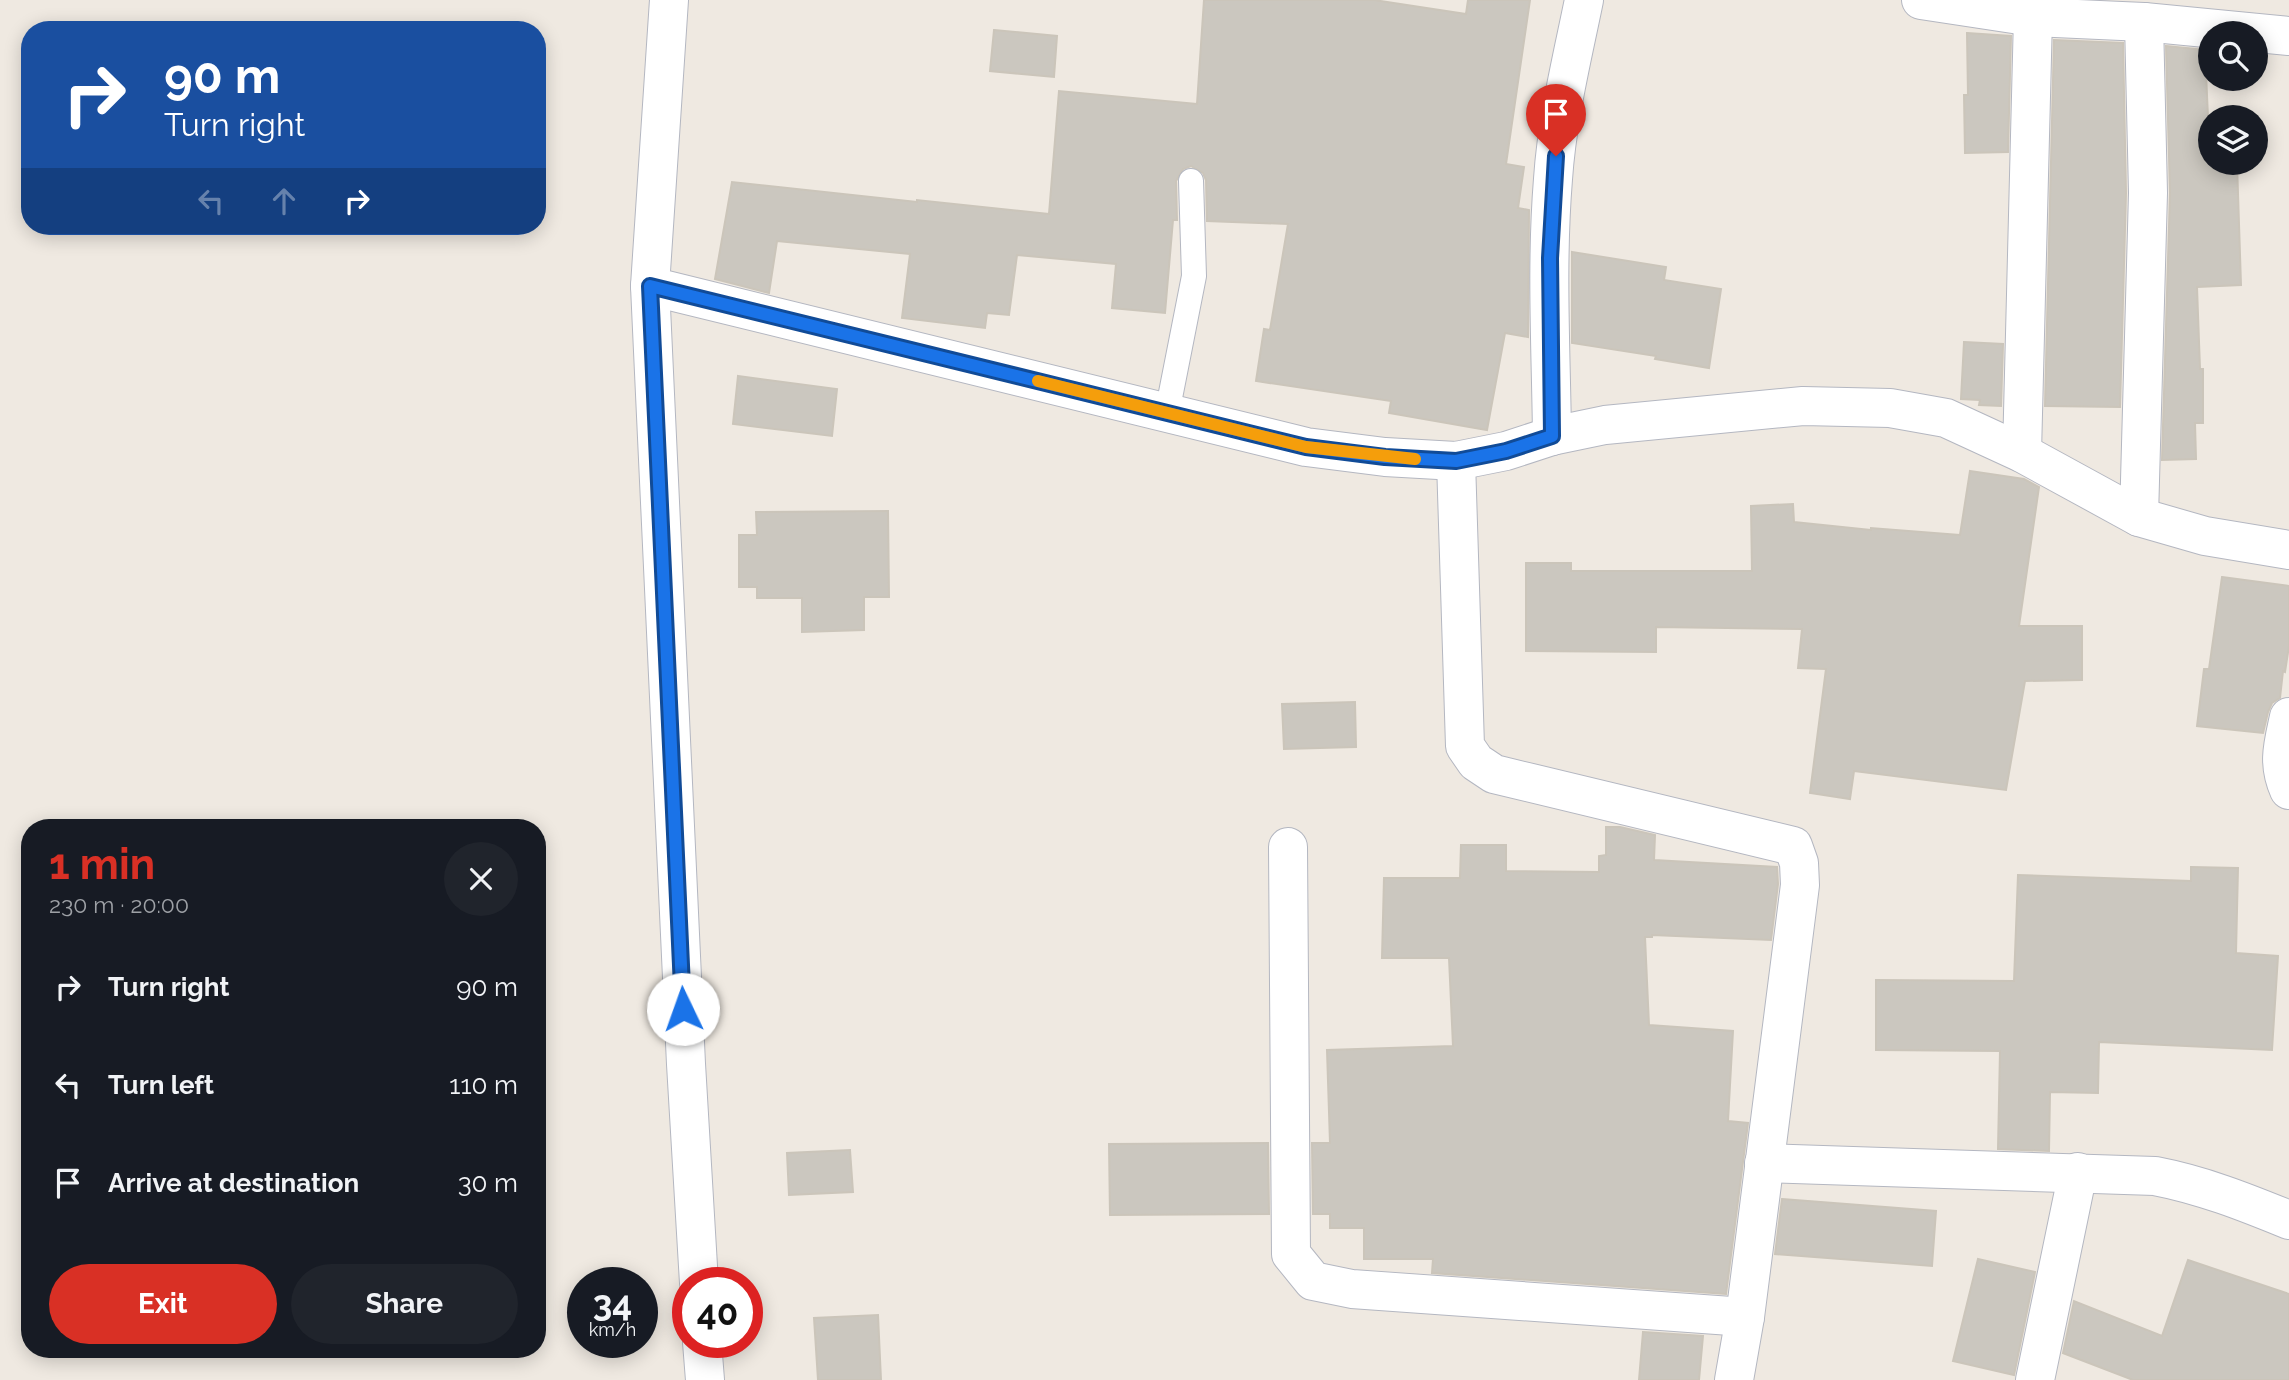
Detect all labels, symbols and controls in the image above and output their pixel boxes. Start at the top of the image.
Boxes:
map controls [2198,21,2268,175]
button: search [2198,21,2268,91]
text: 90 m [164,47,280,104]
icon: right [49,49,140,140]
pin [1526,84,1586,156]
icon: arrive [1537,95,1575,133]
button: layers [2198,105,2268,175]
text: Turn right [164,106,305,143]
icon: left [192,182,230,220]
icon: ahead [265,182,303,220]
icon: right [338,182,376,220]
text: 1 min [49,840,155,889]
button: close [444,842,518,916]
text: 230 m · 20:00 [49,891,189,918]
icon: right [49,968,87,1006]
text: Turn right [108,972,229,1002]
text: 90 m [456,972,518,1002]
position arrow [646,972,720,1046]
icon: left [49,1066,87,1104]
text: Turn left [108,1070,214,1100]
text: 110 m [449,1070,518,1100]
icon: arrive [49,1164,87,1202]
text: Arrive at destination [108,1168,359,1198]
text: 30 m [458,1168,518,1198]
button: Exit [49,1264,277,1344]
button: Share [291,1264,518,1344]
speed limit sign: 40 [672,1267,763,1358]
text: 34 [593,1283,632,1324]
text: km/h [589,1319,636,1340]

